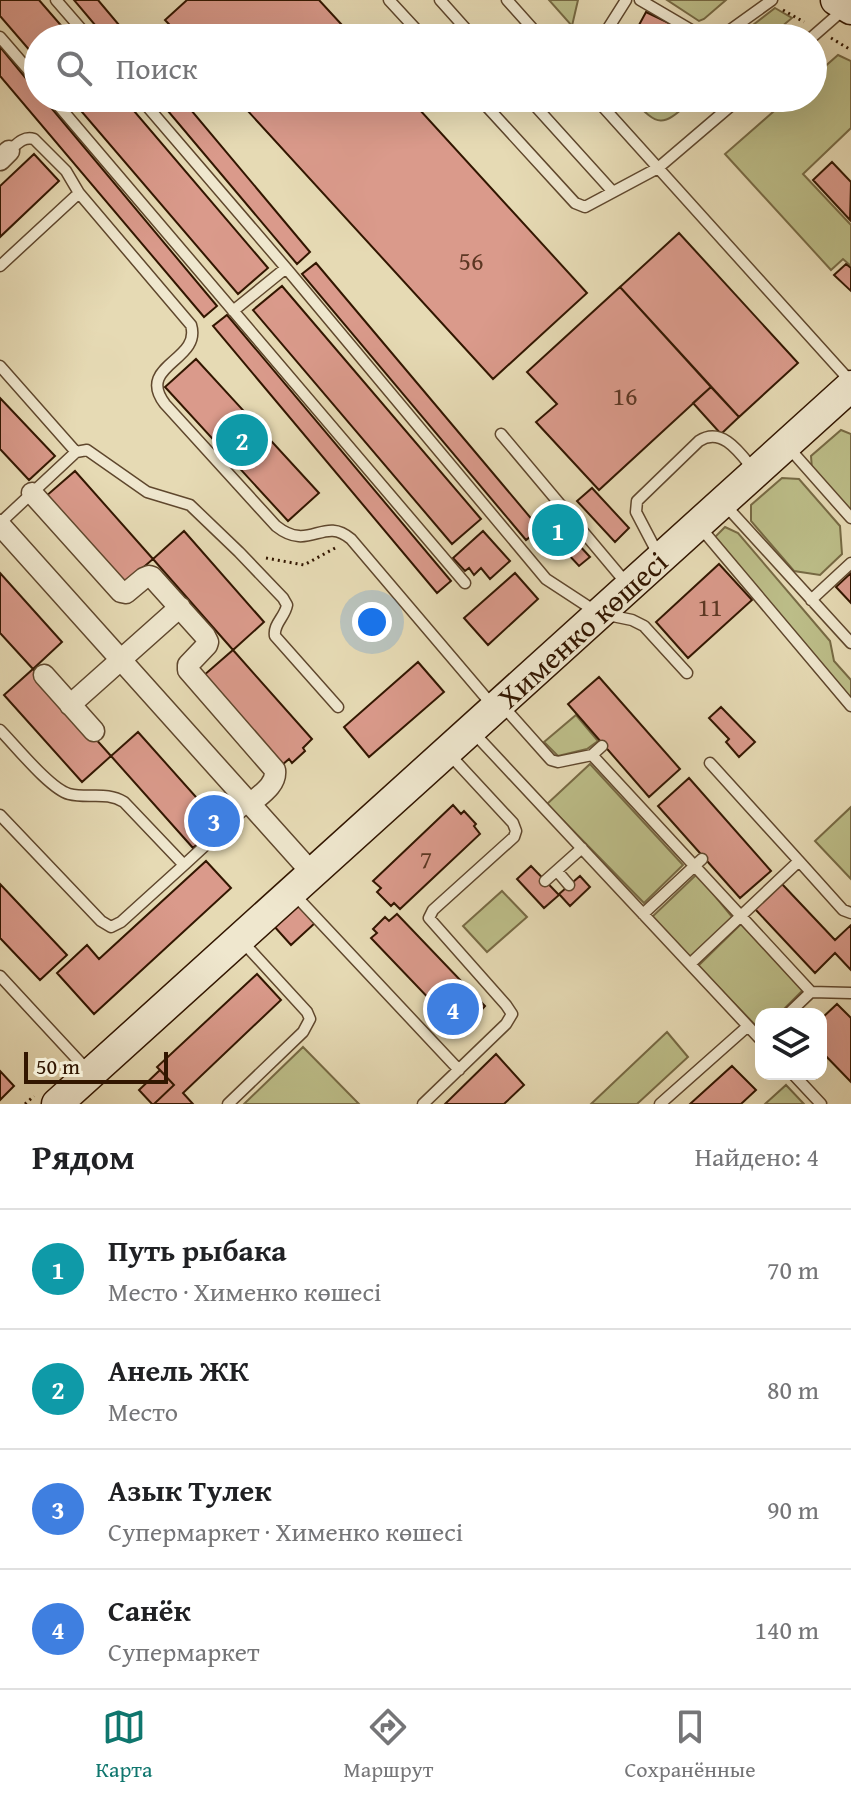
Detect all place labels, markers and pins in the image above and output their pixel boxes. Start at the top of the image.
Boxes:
pin: 2 [216,410,268,470]
pin: 1 [532,500,584,560]
pin: 3 [188,791,240,851]
pin: 4 [427,979,479,1039]

